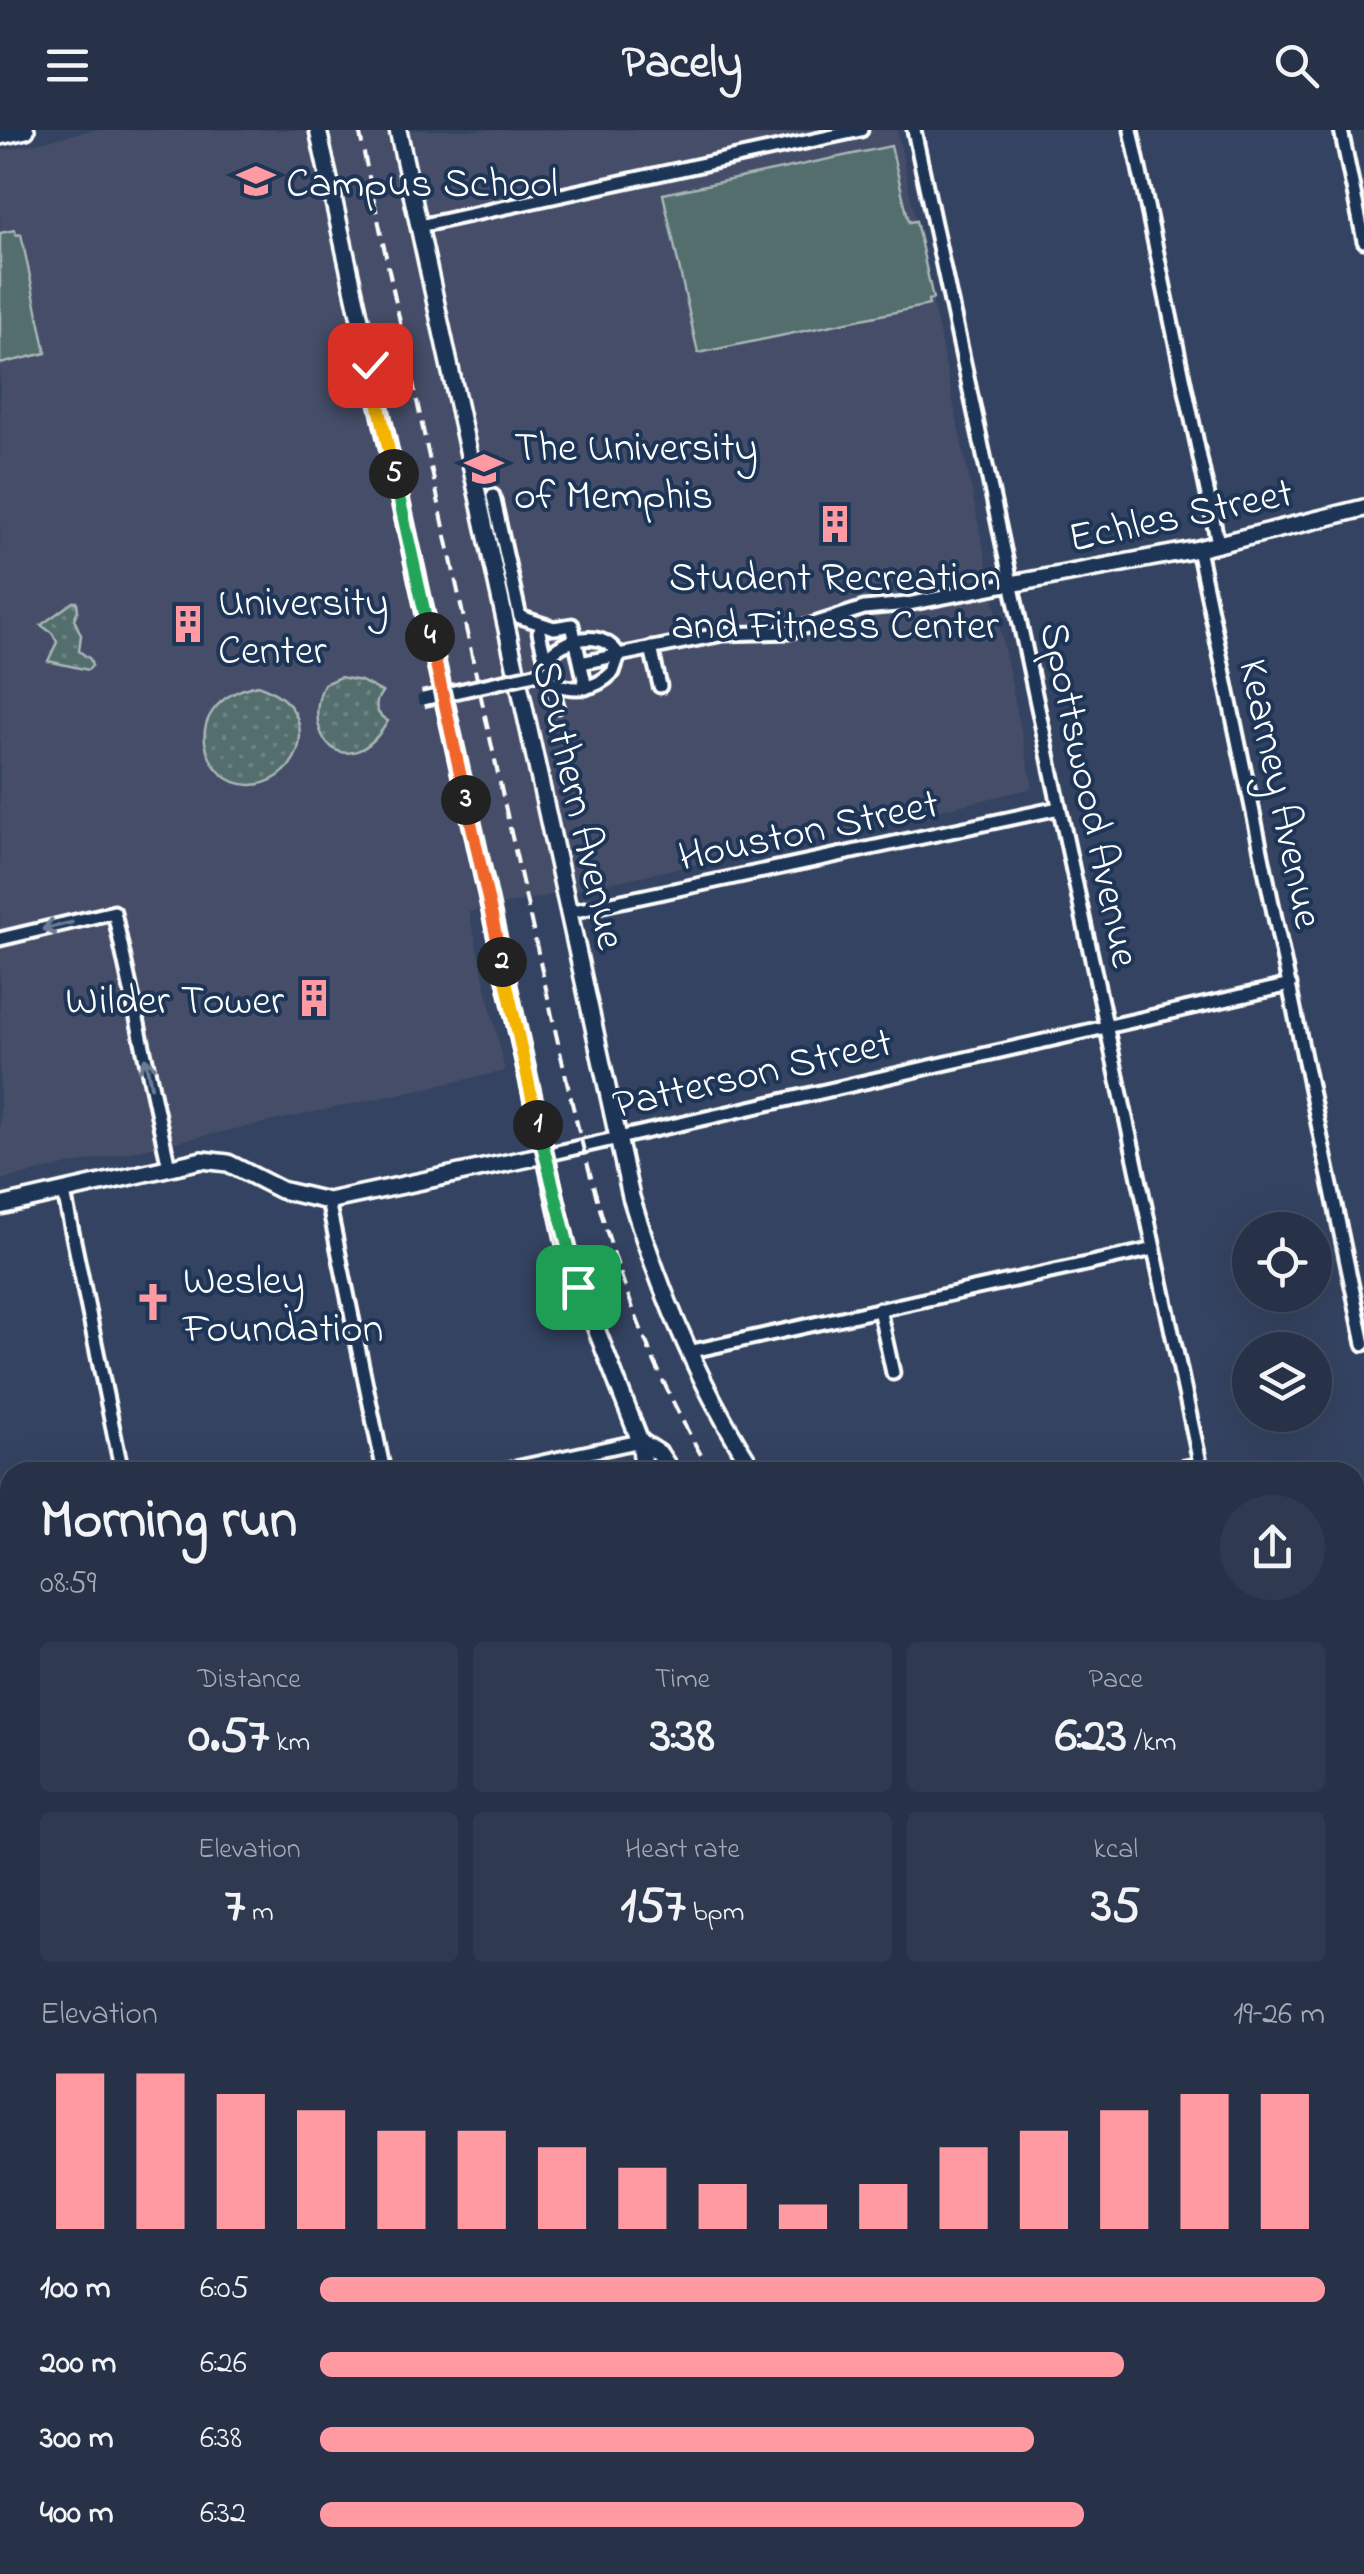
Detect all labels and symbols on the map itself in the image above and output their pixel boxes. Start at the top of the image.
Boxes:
place label: Campus School [286,155,558,216]
school or university icon: Campus School [235,160,277,202]
pin [328,323,413,408]
place label: The University of Memphis [514,419,758,528]
school or university icon: The University of Memphis [463,448,505,490]
pin: 5 [369,449,419,499]
street label: Echles Street [1063,464,1299,571]
building icon: Student Recreation and Fitness Center [814,503,856,545]
place label: Student Recreation and Fitness Center [669,549,1001,658]
place label: University Center [218,574,389,683]
building icon: University Center [167,603,209,645]
pin: 4 [405,612,455,662]
street label: Spottswood Avenue [1021,617,1154,973]
street label: Southern Avenue [514,654,640,956]
street label: Kearney Avenue [1220,654,1337,934]
pin: 3 [441,775,491,825]
street label: Houston Street [673,775,945,890]
one-way arrow [42,917,74,936]
pin: 2 [477,937,527,987]
place label: Wilder Tower [65,972,285,1033]
building icon: Wilder Tower [293,977,335,1019]
street label: Patterson Street [607,1014,899,1137]
one-way arrow [138,1056,157,1088]
pin: 1 [513,1100,563,1150]
pin [536,1245,621,1330]
place label: Wesley Foundation [182,1252,383,1361]
church icon: Wesley Foundation [132,1281,174,1323]

